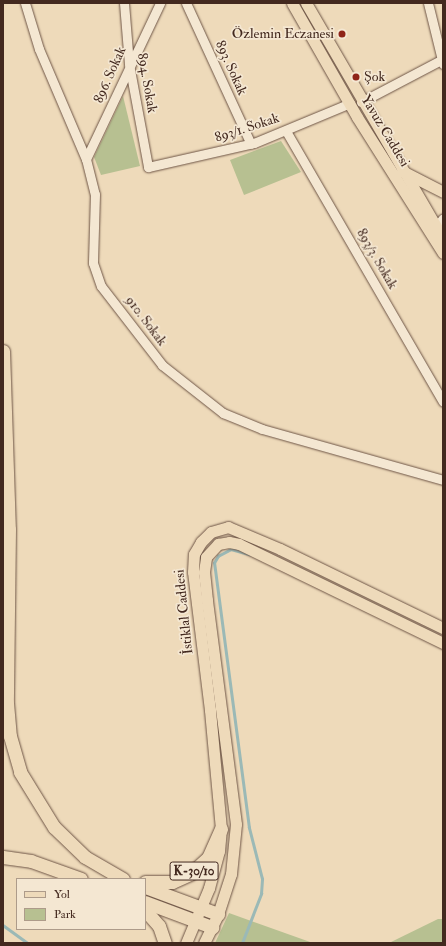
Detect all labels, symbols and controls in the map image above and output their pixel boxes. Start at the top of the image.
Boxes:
place label: Özlemin Eczanesi [232,26,334,42]
marker: Özlemin Eczanesi [337,29,347,39]
street label: 893. Sokak [211,38,251,98]
street label: 896. Sokak [90,44,130,106]
street label: 894. Sokak [133,52,161,114]
place label: Şok [364,69,385,85]
marker: Şok [351,72,361,82]
street label: Yavuz Caddesi [357,92,413,170]
street label: 893/1. Sokak [213,110,281,146]
street label: 893/3. Sokak [353,226,401,292]
street label: 910. Sokak [122,293,170,349]
street label: İstiklal Caddesi [171,569,197,655]
road number: K-30/10 [169,860,219,882]
legend [16,878,146,930]
text: Yol [54,887,70,902]
text: Park [54,907,76,922]

